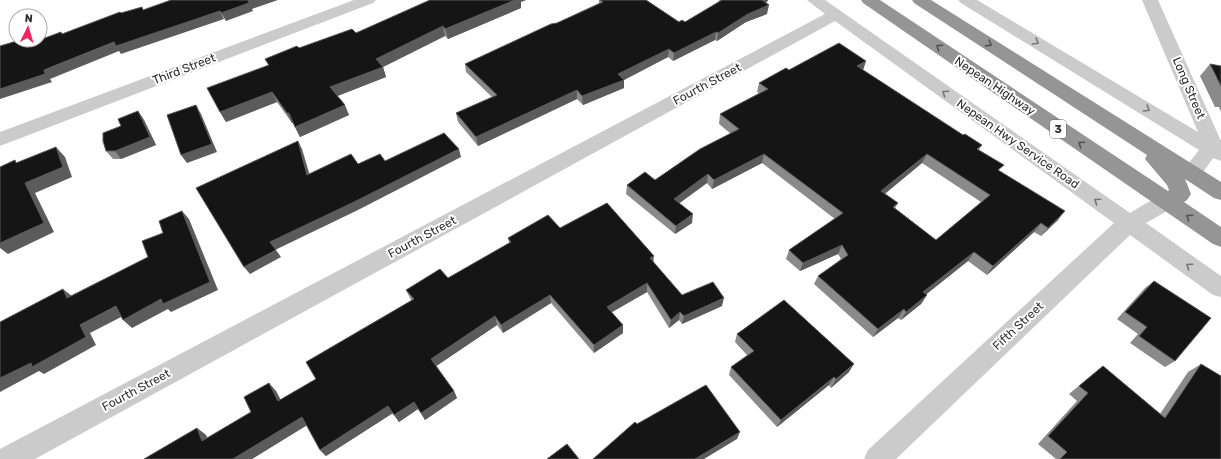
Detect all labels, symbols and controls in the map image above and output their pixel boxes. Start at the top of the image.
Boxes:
north arrow [8,8,48,48]
text: N [24,12,33,25]
one-way arrow [1032,37,1039,45]
one-way arrow [984,39,991,46]
one-way arrow [936,45,943,52]
street label: Third Street [151,51,218,87]
street label: Nepean Highway [952,54,1038,118]
street label: Long Street [1170,55,1208,121]
street label: Fourth Street [671,60,744,108]
one-way arrow [943,91,950,98]
street label: Nepean Hwy Service Road [954,96,1082,192]
one-way arrow [1143,105,1150,112]
road number: 3 [1050,120,1066,138]
one-way arrow [1078,141,1085,149]
one-way arrow [1094,198,1101,205]
street label: Fourth Street [386,213,459,261]
one-way arrow [1186,215,1193,222]
one-way arrow [1187,264,1194,271]
street label: Fifth Street [990,299,1046,353]
street label: Fourth Street [100,366,173,414]

